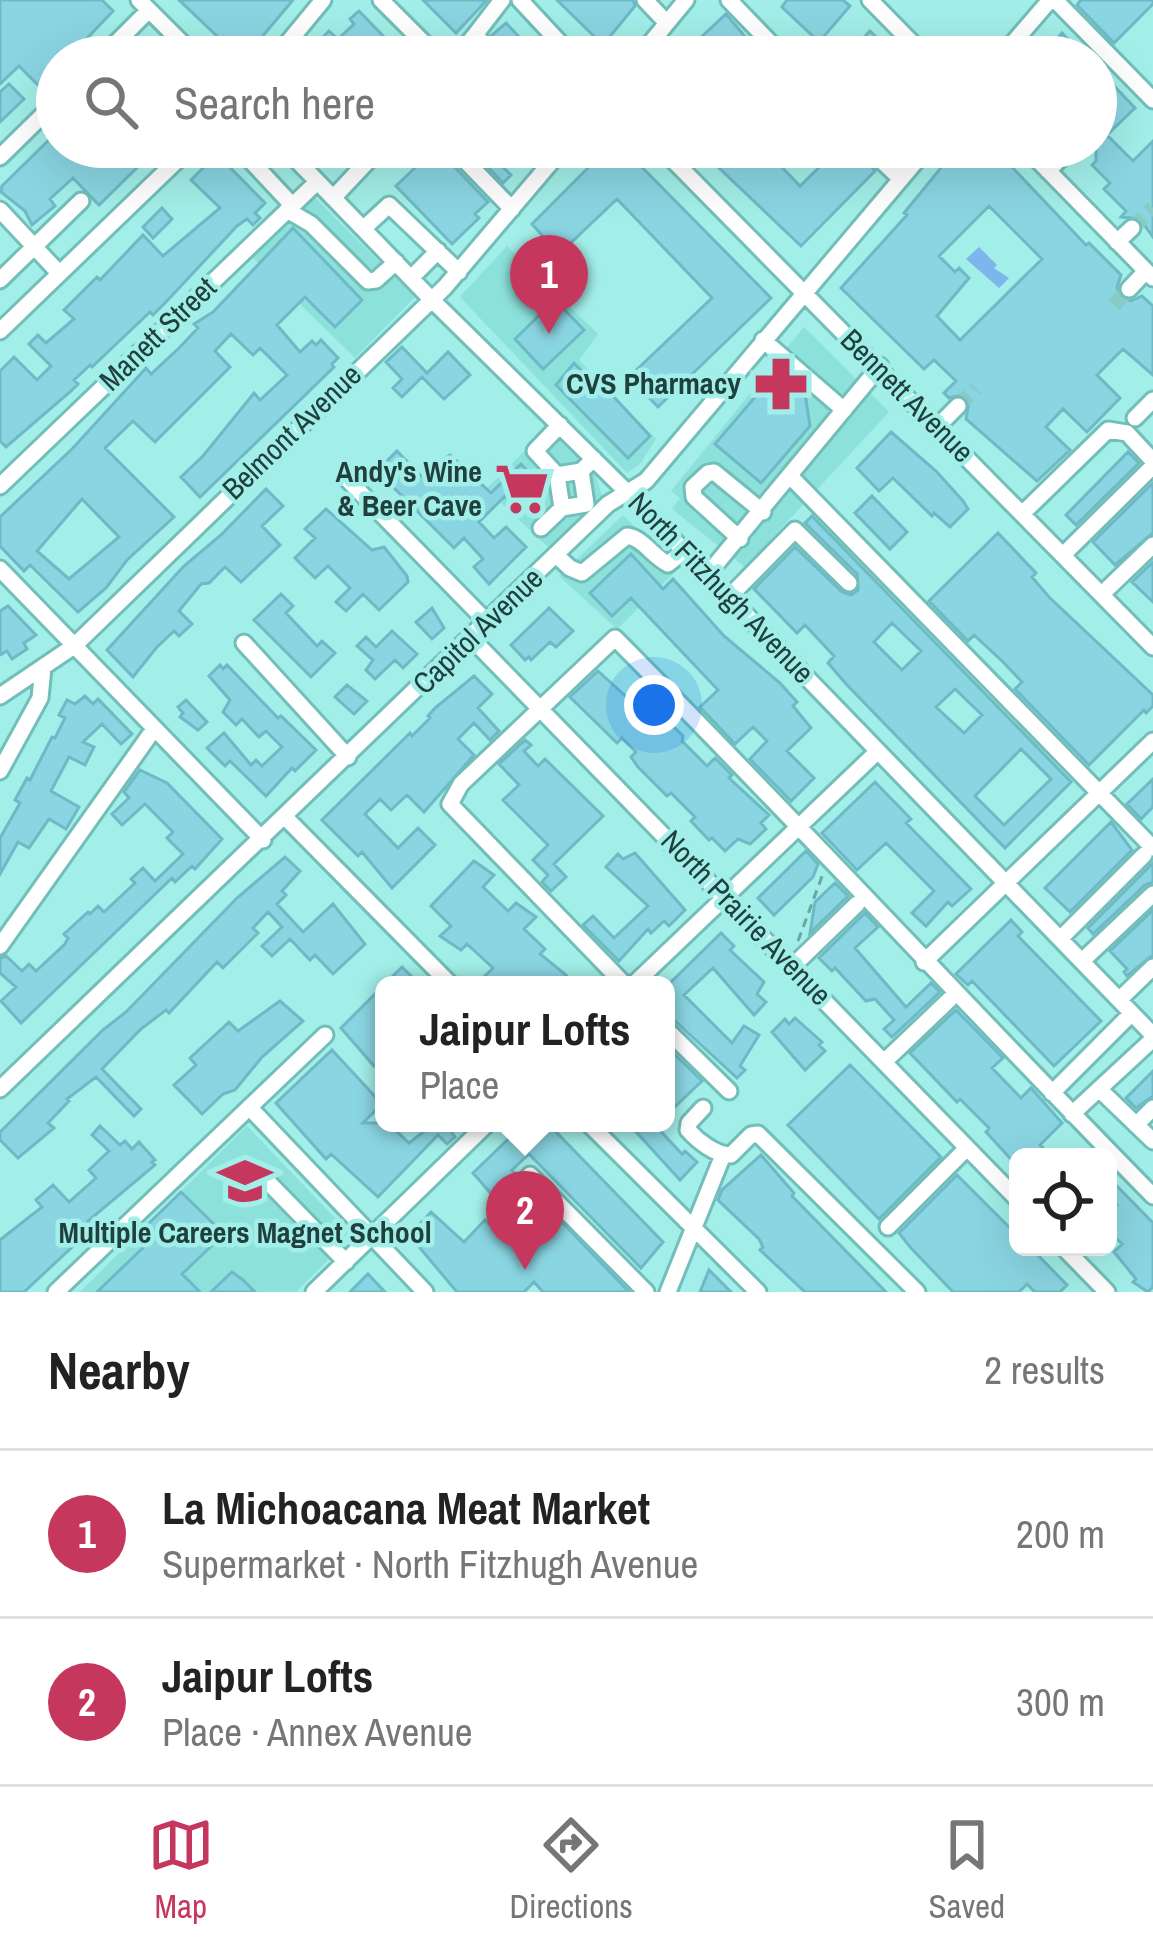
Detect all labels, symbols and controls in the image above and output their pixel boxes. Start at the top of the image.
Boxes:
search box [36,36,1117,168]
icon: search [78,69,144,135]
text: Search here [174,72,375,133]
pin: 1 [510,235,588,334]
street label: Manett Street [90,267,224,399]
street label: Bennett Avenue [832,320,983,471]
street label: Belmont Avenue [213,355,369,508]
pharmacy icon: CVS Pharmacy [752,355,810,413]
place label: CVS Pharmacy [566,363,741,403]
place label: Andy's Wine & Beer Cave [336,451,482,525]
supermarket icon: Andy's Wine & Beer Cave [493,460,551,518]
street label: North Fitzhugh Avenue [620,483,823,692]
street label: Capitol Avenue [404,558,551,702]
your location [624,675,684,735]
street label: North Prairie Avenue [653,821,841,1014]
popup [375,976,675,1132]
text: Jaipur Lofts [419,998,631,1059]
text: Place [419,1059,499,1111]
map controls [1009,1148,1117,1256]
button: locate [1009,1148,1117,1256]
school or university icon: Multiple Careers Magnet School [216,1152,274,1210]
pin: 2 [486,1171,564,1270]
place label: Multiple Careers Magnet School [58,1212,432,1252]
text: Nearby [48,1336,190,1405]
text: 2 results [984,1344,1105,1396]
text: La Michoacana Meat Market [162,1477,650,1538]
text: 1 [78,1508,96,1560]
text: 200 m [1016,1508,1105,1560]
text: Supermarket · North Fitzhugh Avenue [162,1538,698,1590]
text: Jaipur Lofts [162,1645,373,1706]
text: 2 [78,1676,96,1728]
text: 300 m [1016,1676,1105,1728]
text: Place · Annex Avenue [162,1706,473,1758]
tab: Map [148,1812,214,1928]
tab: Directions [509,1812,633,1928]
tab: Saved [928,1812,1005,1928]

